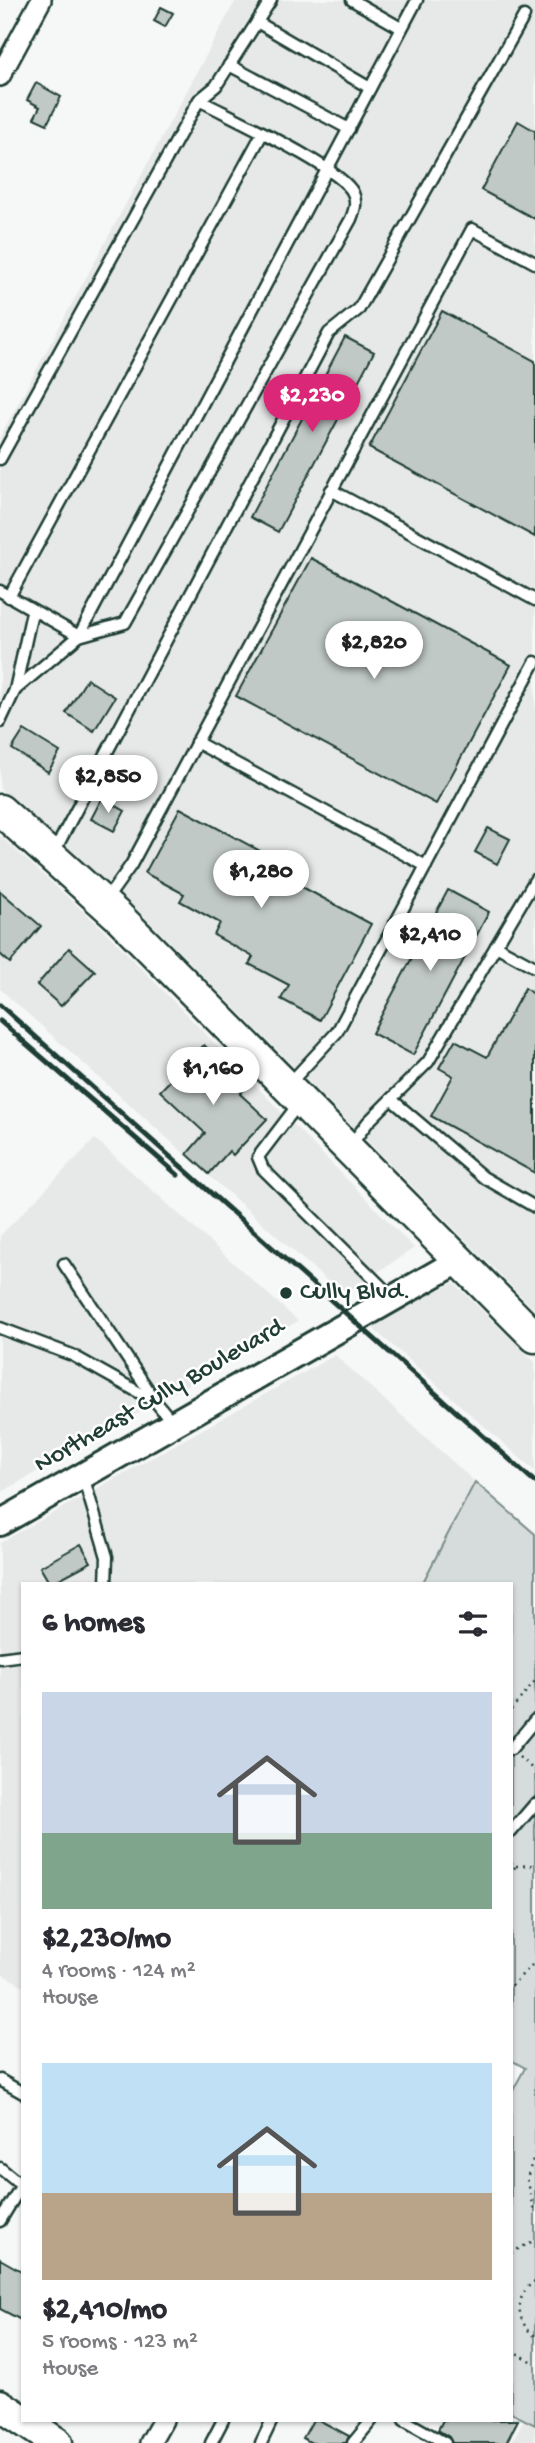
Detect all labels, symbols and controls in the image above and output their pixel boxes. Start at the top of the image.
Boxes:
pin: $2,230 [255,374,369,434]
text: $2,230 [279,383,345,410]
pin: $2,820 [317,622,431,681]
text: $2,820 [341,630,407,657]
pin: $2,850 [51,756,165,815]
text: $2,850 [75,764,141,791]
pin: $1,280 [204,850,318,910]
text: $1,280 [229,859,293,886]
pin: $2,410 [373,914,487,973]
text: $2,410 [399,922,461,949]
pin: $1,160 [156,1048,270,1107]
text: $1,160 [183,1056,243,1083]
place label: Cully Blvd. [300,1278,411,1309]
marker: Cully Blvd. [278,1285,294,1301]
street label: Northeast Cully Boulevard [29,1312,292,1481]
icon: filters [454,1605,492,1643]
text: 6 homes [42,1607,144,1642]
icon: home [204,1737,330,1863]
text: $2,230/mo [42,1923,171,1958]
text: 4 rooms · 124 m² [42,1958,196,1985]
text: House [42,1985,98,2012]
icon: home [204,2108,330,2234]
text: $2,410/mo [42,2294,167,2329]
text: 5 rooms · 123 m² [42,2329,198,2356]
text: House [42,2356,98,2383]

